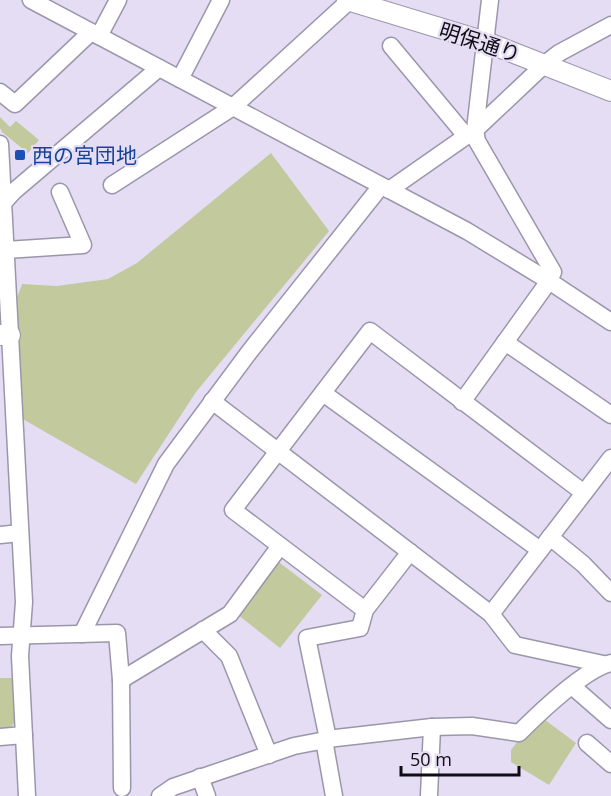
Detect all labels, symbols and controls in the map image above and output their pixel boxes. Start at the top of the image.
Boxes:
street label: 明保通り [436,16,524,68]
place label: 西の宮団地 [32,141,137,169]
marker: 西の宮団地 [13,148,27,162]
scale bar [401,739,520,777]
text: 50 m [410,747,452,771]

